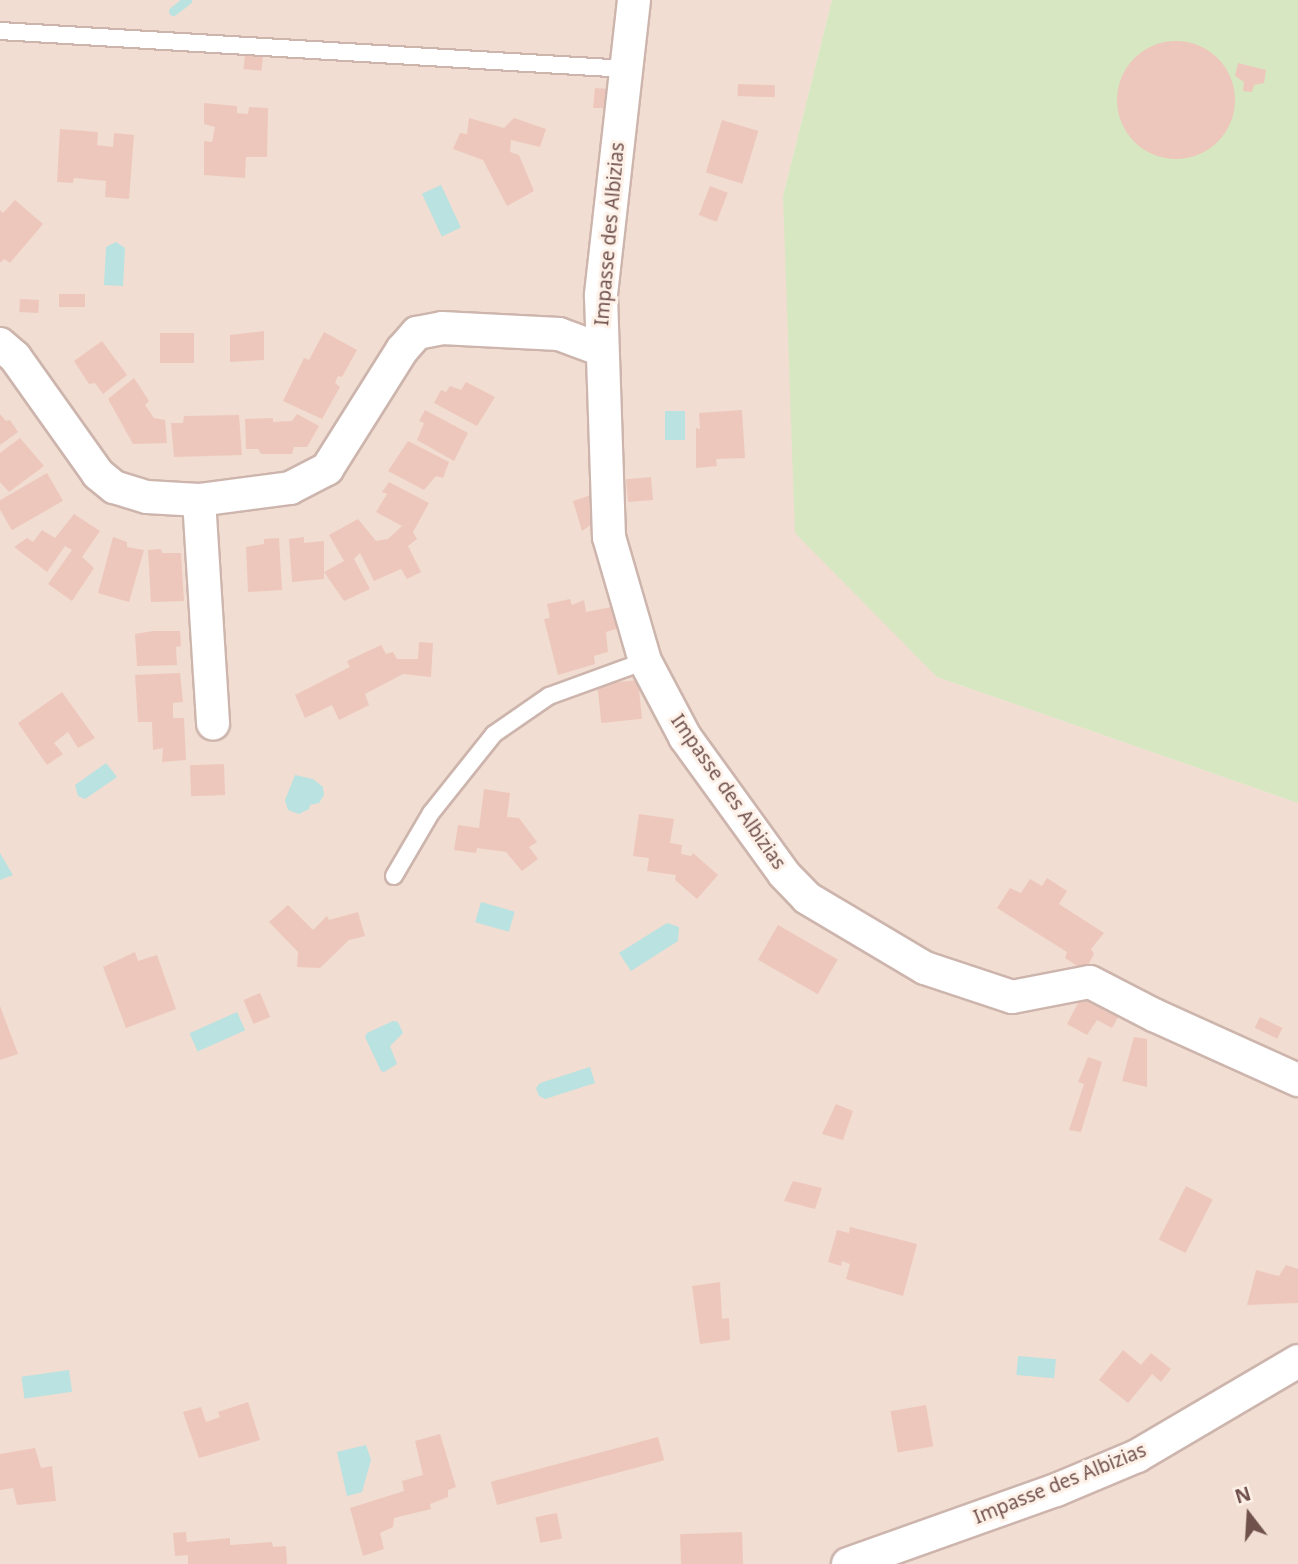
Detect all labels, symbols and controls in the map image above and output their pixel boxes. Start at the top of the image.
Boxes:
street label: Impasse des Albizias [591,141,629,327]
street label: Impasse des Albizias [666,710,790,874]
street label: Impasse des Albizias [970,1439,1150,1529]
north arrow [1214,1480,1284,1550]
text: N [1232,1480,1254,1510]

